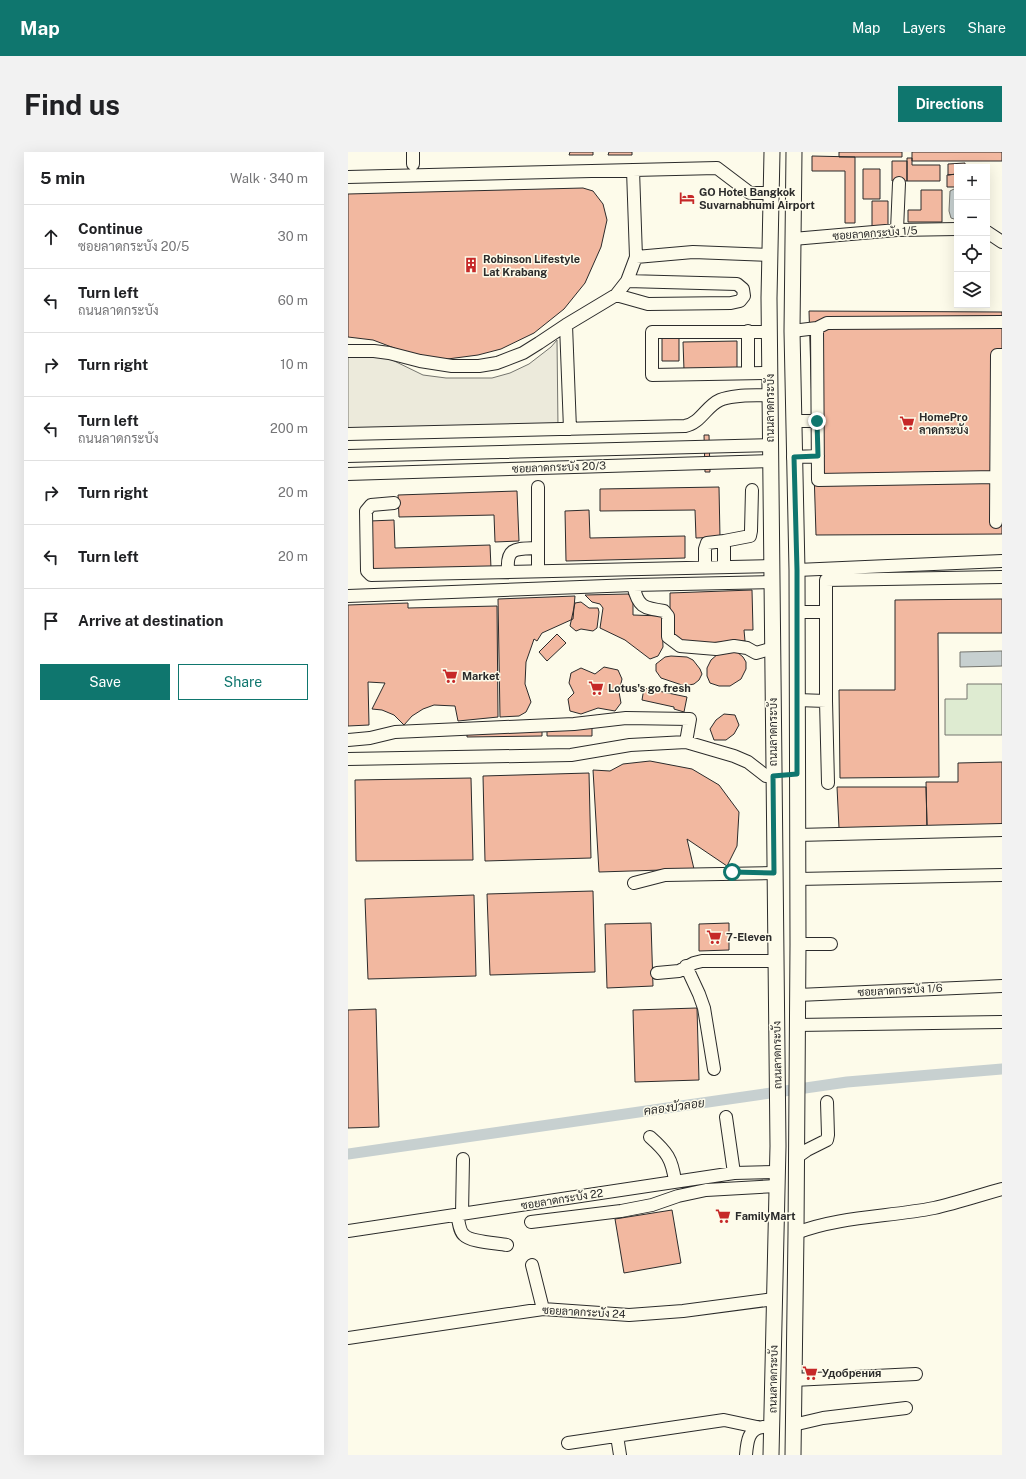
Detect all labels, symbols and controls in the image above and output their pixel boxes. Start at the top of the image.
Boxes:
text: Map [20,17,60,39]
text: Map [852,20,880,36]
text: Layers [902,20,946,36]
text: Share [968,20,1006,36]
button: Directions [898,86,1002,122]
text: Find us [24,88,120,121]
map controls [954,164,990,308]
button: + [954,164,990,200]
text: 5 min [40,168,85,188]
text: Walk · 340 m [230,171,308,186]
place label: GO Hotel Bangkok Suvarnabhumi Airport [699,186,815,211]
hotel icon: GO Hotel Bangkok Suvarnabhumi Airport [678,189,696,207]
button: − [954,200,990,236]
text: Continue [78,220,143,237]
street label: ซอยลาดกระบัง 1/5 [832,223,918,242]
icon: ahead [40,226,62,248]
text: 30 m [278,229,308,244]
button: locate [954,236,990,272]
text: ซอยลาดกระบัง 20/5 [78,239,189,254]
place label: Robinson Lifestyle Lat Krabang [483,253,580,278]
building icon: Robinson Lifestyle Lat Krabang [462,256,480,274]
button: layers [954,272,990,308]
text: Turn left [78,284,139,301]
icon: left [40,290,62,312]
text: 60 m [278,293,308,308]
text: ถนนลาดกระบัง [78,303,159,318]
icon: right [40,354,62,376]
text: Turn right [78,356,148,373]
text: 10 m [280,357,308,372]
street label: ถนนลาดกระบัง [763,374,776,442]
place label: HomePro ลาดกระบัง [919,411,969,436]
text: Turn left [78,412,139,429]
route end [808,412,826,430]
supermarket icon: HomePro ลาดกระบัง [898,414,916,432]
icon: left [40,418,62,440]
text: 200 m [270,421,308,436]
text: ถนนลาดกระบัง [78,431,159,446]
street label: ซอยลาดกระบัง 20/3 [512,458,606,475]
icon: right [40,482,62,504]
text: Turn right [78,484,148,501]
text: 20 m [278,485,308,500]
icon: left [40,546,62,568]
text: Turn left [78,548,139,565]
text: 20 m [278,549,308,564]
icon: arrive [40,610,62,632]
text: Arrive at destination [78,612,223,629]
button: Save [40,664,170,700]
button: Share [178,664,308,700]
supermarket icon: Market [441,667,459,685]
place label: Market [462,670,500,682]
supermarket icon: Lotus's go fresh [587,679,605,697]
place label: Lotus's go fresh [608,682,691,694]
street label: ถนนลาดกระบัง [766,698,779,766]
route start [723,863,741,881]
supermarket icon: 7-Eleven [705,928,723,946]
place label: 7-Eleven [726,931,772,943]
street label: ซอยลาดกระบัง 1/6 [857,981,943,998]
street label: ถนนลาดกระบัง [769,1021,784,1089]
water label: คลองบัวลอย [643,1096,706,1118]
street label: ซอยลาดกระบัง 22 [520,1186,604,1211]
supermarket icon: FamilyMart [714,1207,732,1225]
place label: FamilyMart [735,1210,796,1222]
street label: ซอยลาดกระบัง 24 [542,1303,626,1320]
street label: ถนนลาดกระบัง [765,1345,780,1413]
supermarket icon: Удобрения [801,1364,819,1382]
place label: Удобрения [822,1367,881,1379]

